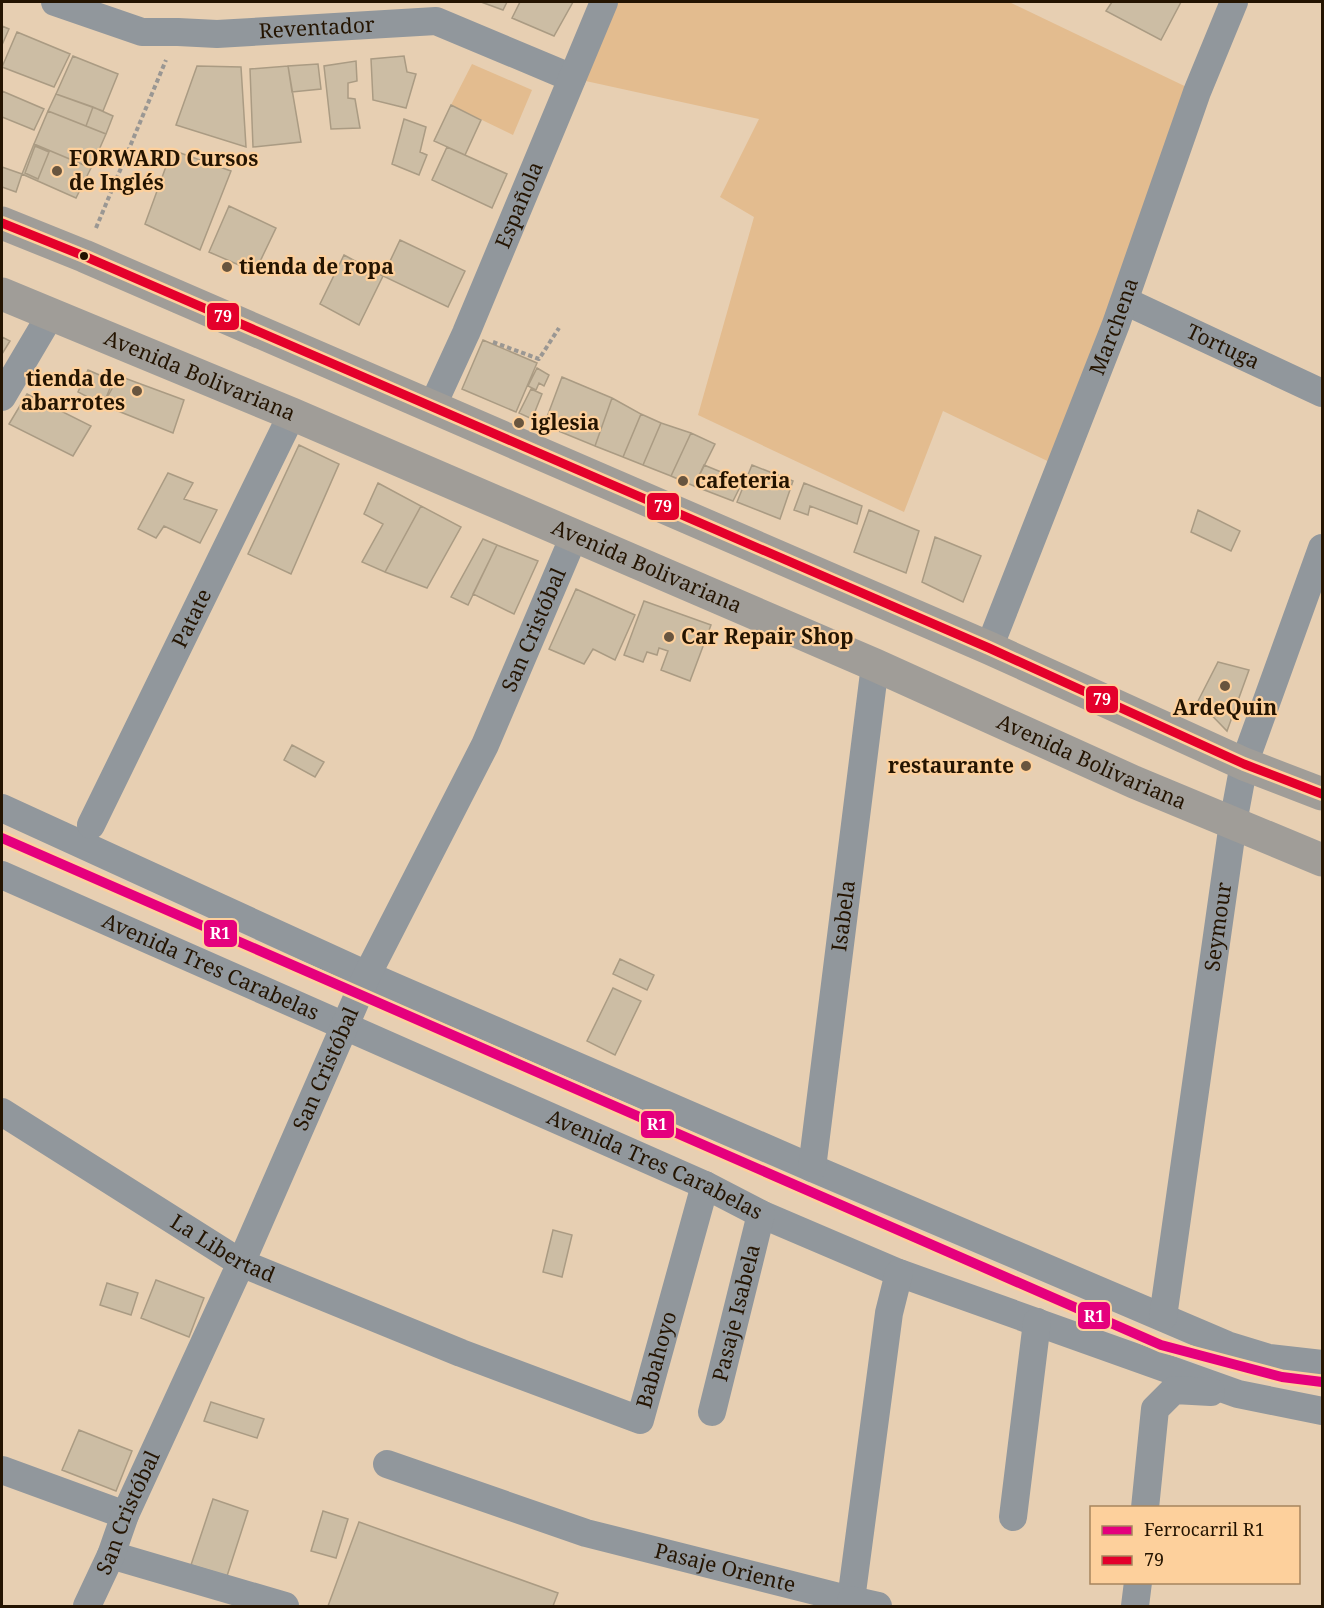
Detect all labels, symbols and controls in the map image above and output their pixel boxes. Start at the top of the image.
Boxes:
street label: Reventador [258,10,376,44]
place label: FORWARD Cursos de Inglés [69,144,258,196]
street label: Española [488,157,549,252]
marker: FORWARD Cursos de Inglés [50,164,64,178]
unlabelled marker [78,250,90,262]
place label: tienda de ropa [239,252,394,280]
marker: tienda de ropa [220,260,234,274]
street label: Marchena [1082,274,1144,379]
line badge: 79 [206,302,240,331]
text: 79 [214,305,232,327]
street label: Tortuga [1182,317,1264,375]
street label: Avenida Bolivariana [100,323,300,427]
place label: tienda de abarrotes [21,364,125,416]
marker: tienda de abarrotes [130,384,144,398]
place label: iglesia [531,408,600,436]
marker: iglesia [512,416,526,430]
place label: cafeteria [695,466,791,494]
marker: cafeteria [676,474,690,488]
line badge: 79 [646,492,680,521]
text: 79 [654,495,672,517]
street label: Avenida Bolivariana [548,513,746,619]
street label: San Cristóbal [494,563,572,696]
street label: Patate [165,584,217,652]
place label: Car Repair Shop [681,622,854,650]
marker: Car Repair Shop [662,630,676,644]
marker: ArdeQuin [1218,679,1232,693]
line badge: 79 [1085,685,1119,714]
text: 79 [1093,688,1111,710]
place label: ArdeQuin [1173,693,1277,721]
street label: Avenida Bolivariana [993,707,1191,815]
place label: restaurante [888,751,1014,779]
marker: restaurante [1019,759,1033,773]
street label: Isabela [824,879,861,953]
street label: Seymour [1197,880,1237,973]
street label: Avenida Tres Carabelas [98,906,324,1026]
line badge: R1 [203,919,238,948]
text: R1 [210,922,230,944]
street label: San Cristóbal [286,1002,364,1135]
street label: Avenida Tres Carabelas [543,1102,768,1225]
line badge: R1 [640,1110,675,1139]
text: R1 [647,1113,667,1135]
street label: La Libertad [166,1207,280,1289]
street label: Pasaje Isabela [705,1241,766,1384]
line badge: R1 [1077,1301,1111,1330]
text: R1 [1084,1305,1104,1327]
street label: Babahoyo [629,1308,682,1411]
street label: San Cristóbal [89,1445,166,1579]
legend [1090,1506,1300,1584]
text: Ferrocarril R1 [1144,1517,1265,1541]
street label: Pasaje Oriente [652,1536,799,1598]
text: 79 [1144,1547,1164,1571]

